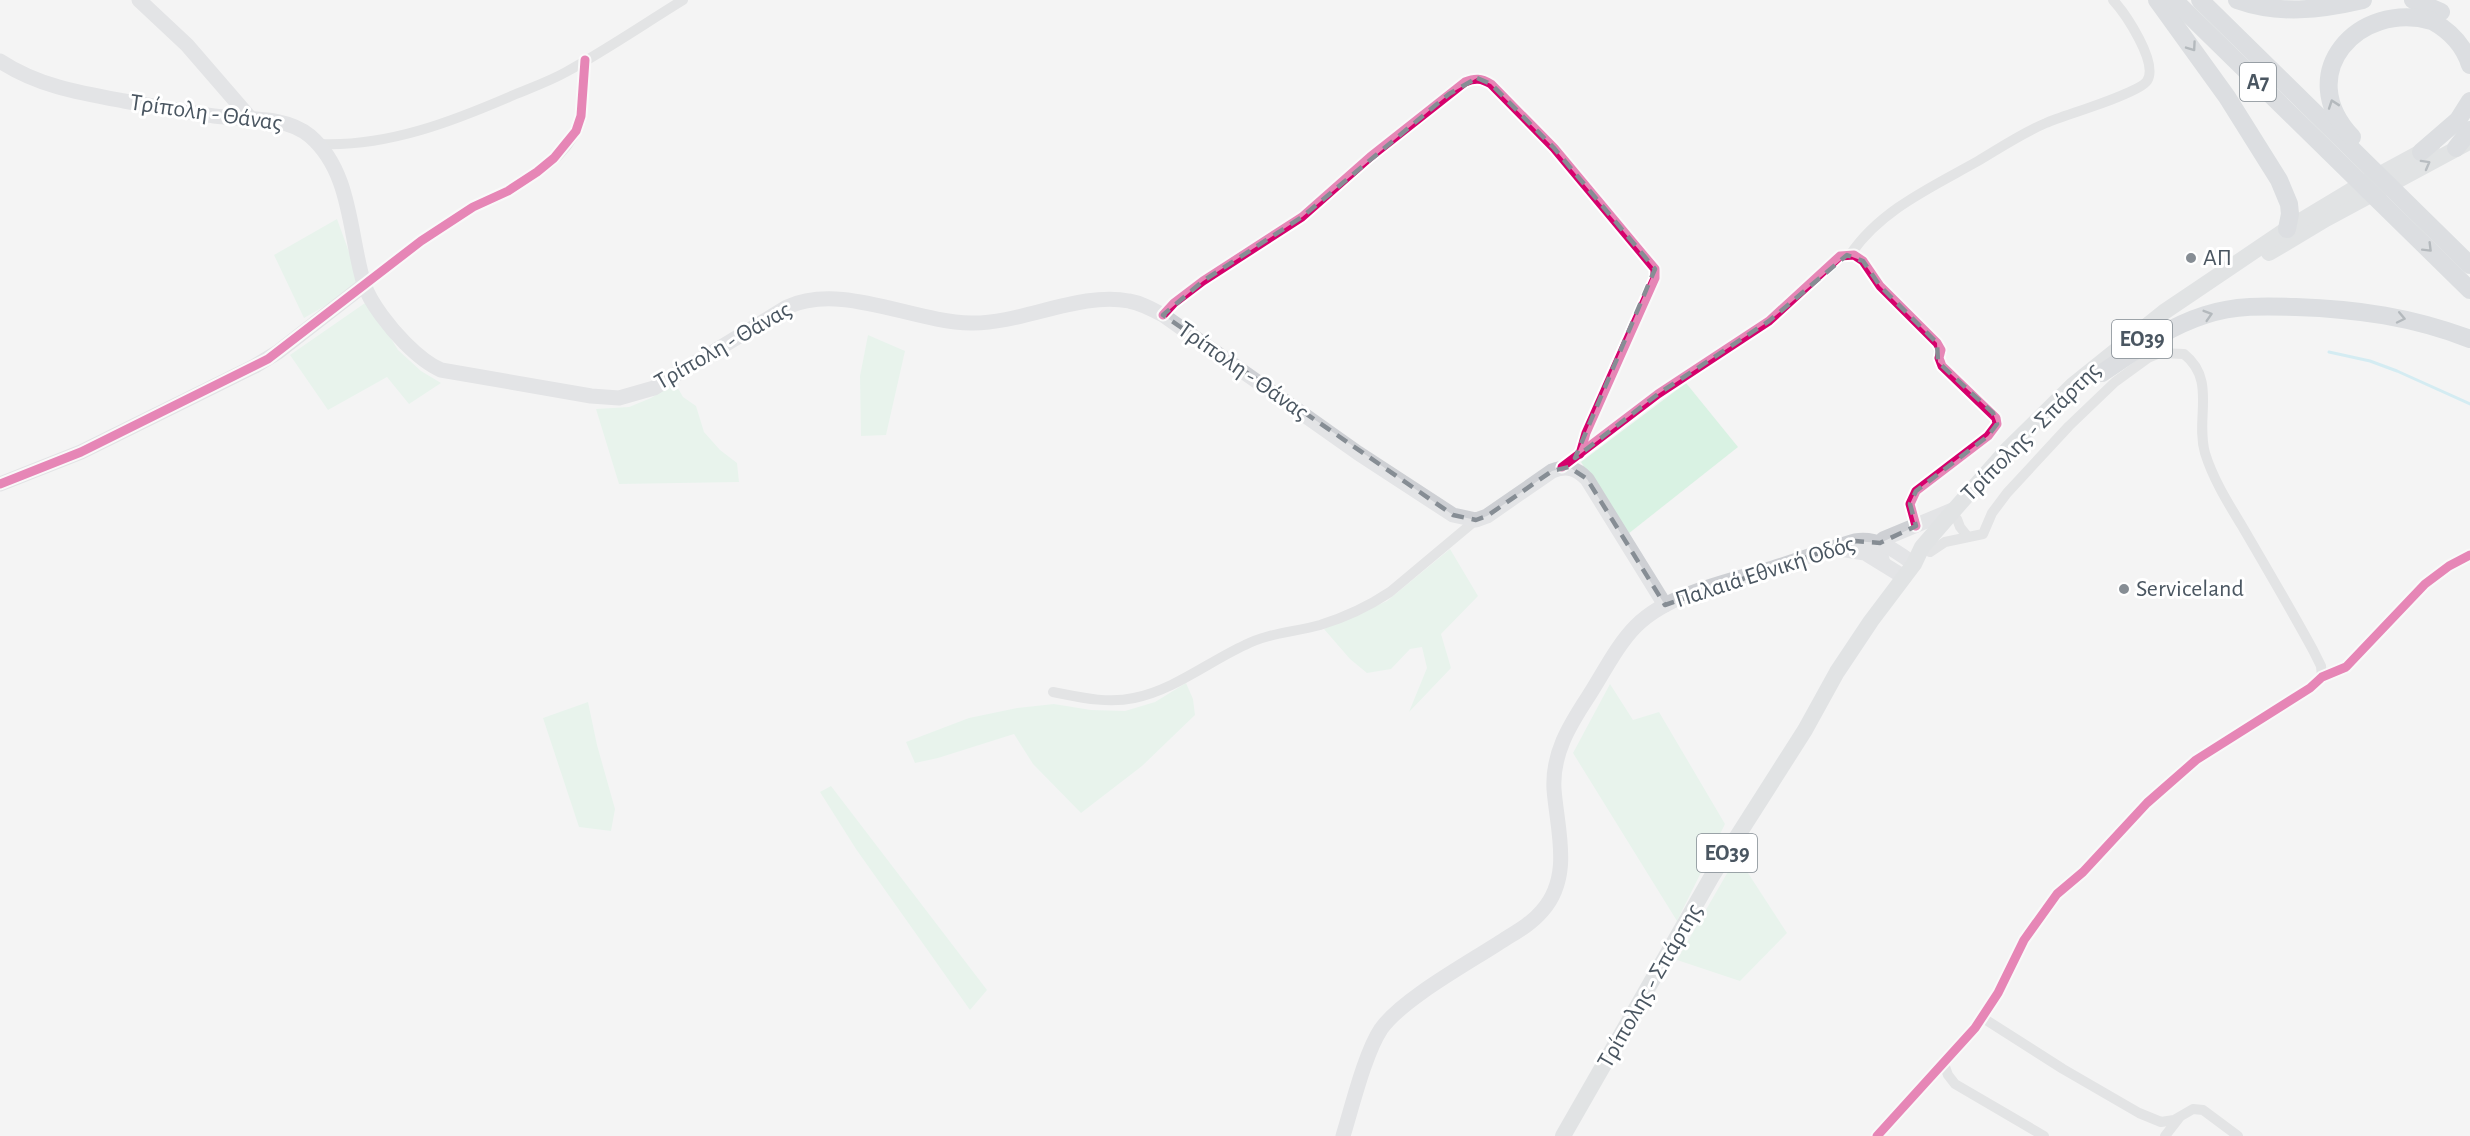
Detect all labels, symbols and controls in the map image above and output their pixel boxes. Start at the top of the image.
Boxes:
one-way arrow [2185,40,2196,51]
road number: Α7 [2240,63,2276,101]
street label: Τρίπολη - Θάνας [128,90,284,136]
one-way arrow [2327,99,2340,110]
one-way arrow [2420,160,2431,171]
one-way arrow [2420,241,2431,252]
place label: ΑΠ [2203,246,2232,270]
marker: ΑΠ [2184,251,2198,265]
street label: Τρίπολη - Θάνας [651,297,795,395]
one-way arrow [2202,309,2213,322]
one-way arrow [2396,310,2406,323]
street label: Τρίπολη - Θάνας [1173,317,1313,425]
road number: ΕΟ39 [2112,320,2172,358]
street label: Τρίπολης - Σπάρτης [1957,358,2105,506]
street label: Παλαιά Εθνική Οδός [1672,532,1858,612]
place label: Serviceland [2136,577,2244,601]
marker: Serviceland [2117,582,2131,596]
road number: ΕΟ39 [1697,834,1757,872]
street label: Τρίπολης - Σπάρτης [1593,900,1707,1072]

